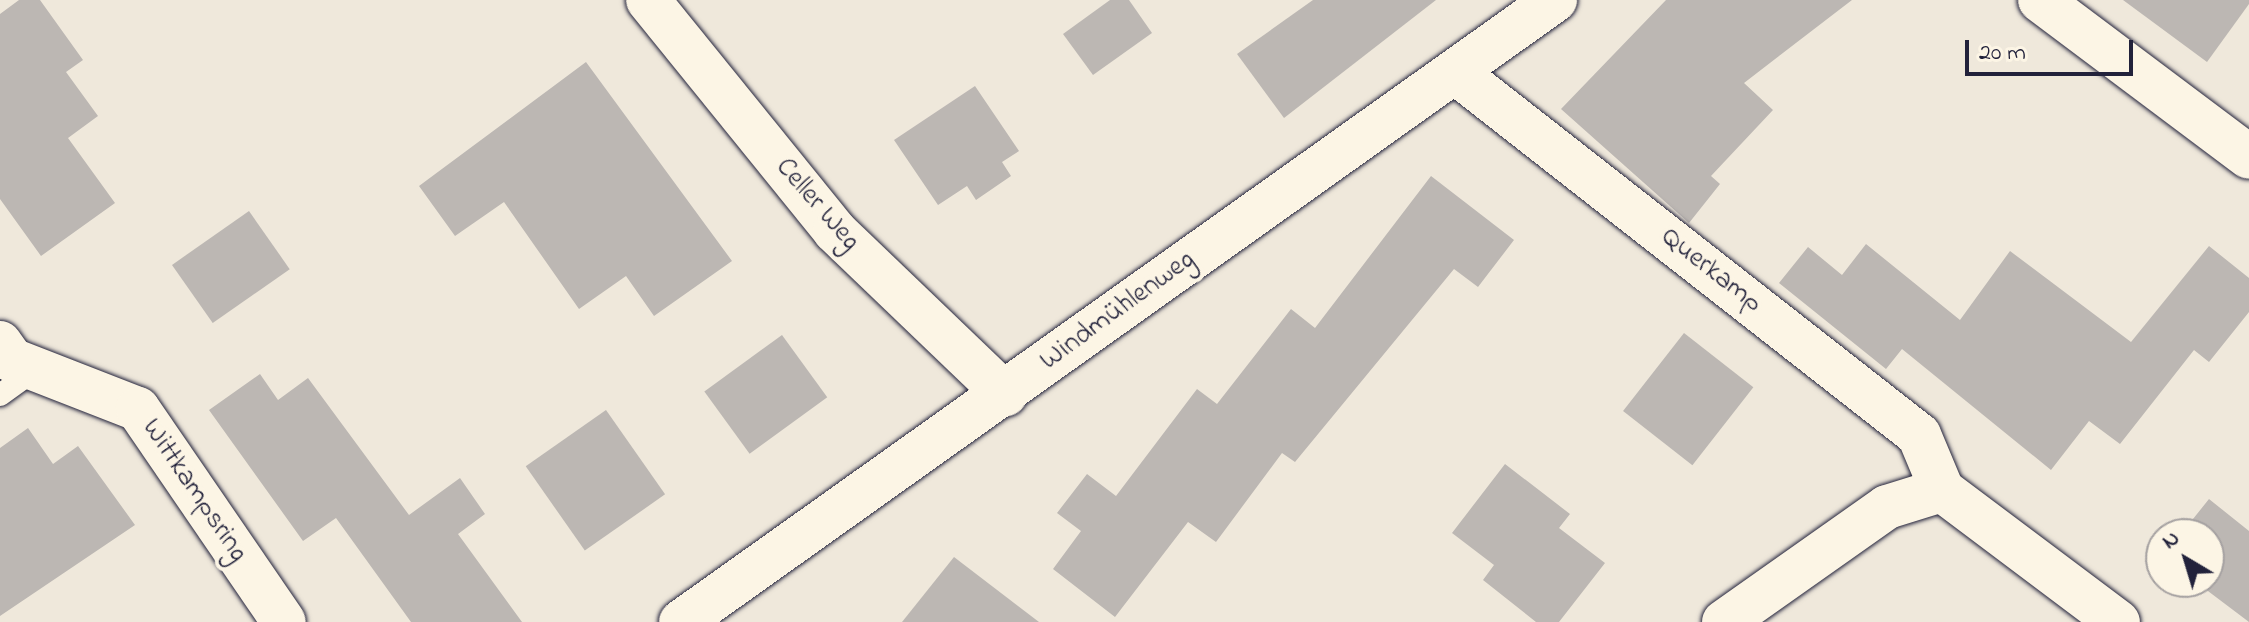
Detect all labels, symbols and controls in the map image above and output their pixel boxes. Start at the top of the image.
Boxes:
scale bar [1969,24,2137,74]
text: 20 m [1979,36,2026,71]
street label: Celler Weg [767,152,867,258]
street label: Querkamp [1654,221,1768,321]
street label: Windmühlenweg [1034,244,1202,378]
street label: Wittkampsring [134,413,254,569]
north arrow [2145,518,2225,598]
text: N [2156,523,2187,558]

